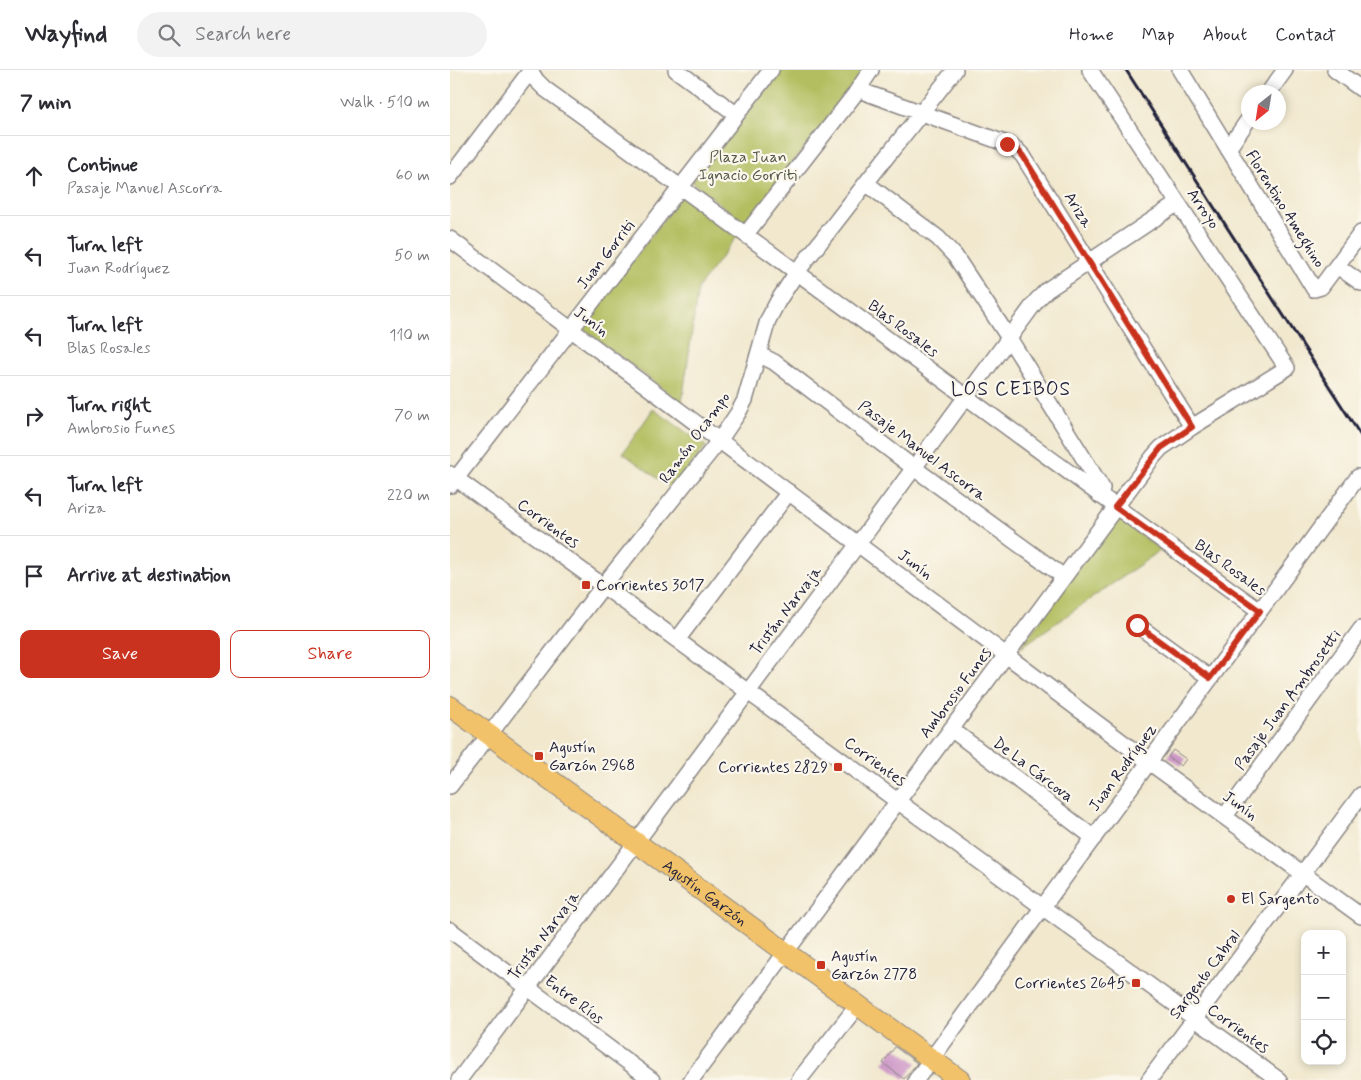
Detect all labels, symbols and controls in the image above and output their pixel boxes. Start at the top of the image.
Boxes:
search box [137,12,487,57]
text: Wayfind [25,19,107,50]
icon: search [155,21,183,49]
text: Search here [195,22,291,47]
text: Home [1069,23,1114,47]
text: Map [1142,23,1175,47]
text: About [1203,23,1247,47]
text: Contact [1275,23,1336,47]
north arrow [1241,85,1286,130]
text: 7 min [20,89,72,117]
text: Walk · 510 m [340,92,430,113]
route end [996,133,1019,156]
street label: Florentino Ameghino [1240,146,1330,272]
park label: Plaza Juan Ignacio Gorriti [699,147,797,186]
text: Continue [67,153,138,178]
icon: ahead [20,162,48,190]
text: 60 m [396,165,430,186]
text: Pasaje Manuel Ascorra [67,178,222,199]
street label: Arroyo [1182,185,1224,233]
street label: Ariza [1059,188,1097,232]
street label: Juan Gorriti [572,216,640,294]
text: Turn left [67,233,143,258]
icon: left [20,242,48,270]
text: 50 m [394,245,430,266]
text: Juan Rodríguez [67,258,170,279]
street label: Blas Rosales [863,295,943,363]
street label: Junín [569,302,613,342]
text: Turn left [67,313,143,338]
icon: left [20,322,48,350]
text: 110 m [389,325,430,346]
text: Blas Rosales [67,338,151,359]
district label: LOS CEIBOS [951,377,1071,402]
street label: Ramón Ocampo [655,388,735,488]
text: Turn right [67,393,151,418]
street label: Pasaje Manuel Ascorra [854,396,991,506]
icon: right [20,402,48,430]
text: 70 m [394,405,430,426]
text: Ambrosio Funes [67,418,175,439]
text: Turn left [67,473,143,498]
icon: left [20,482,48,510]
text: 220 m [387,485,430,506]
street label: Corrientes [513,494,583,554]
text: Ariza [67,498,106,519]
street label: Blas Rosales [1190,535,1270,601]
street label: Junín [893,545,937,585]
icon: arrive [20,562,48,590]
street label: Tristán Narvaja [746,562,827,660]
text: Arrive at destination [67,563,231,588]
place label: Corrientes 3017 [596,575,705,596]
marker: Corrientes 3017 [580,579,592,591]
route start [1126,614,1149,637]
street label: Pasaje Juan Ambrosetti [1230,625,1346,774]
button: Save [20,630,220,678]
button: Share [230,630,430,678]
street label: Ambrosio Funes [915,643,997,743]
street label: Juan Rodríguez [1084,720,1162,816]
street label: Corrientes [840,732,910,792]
street label: De La Cárcova [989,733,1077,807]
place label: Agustín Garzón 2968 [549,737,635,776]
marker: Agustín Garzón 2968 [533,750,545,762]
place label: Corrientes 2829 [718,757,828,778]
marker: Corrientes 2829 [832,761,844,773]
street label: Junín [1218,786,1262,826]
street label: Agustín Garzón [658,855,751,931]
street label: Tristán Narvaja [504,887,585,985]
place label: El Sargento [1241,889,1319,910]
marker: El Sargento [1225,893,1237,905]
street label: Sargento Cabral [1165,926,1246,1024]
map controls [1301,930,1346,1065]
button: + [1301,930,1346,975]
place label: Agustín Garzón 2778 [831,946,917,985]
marker: Agustín Garzón 2778 [815,959,827,971]
street label: Entre Ríos [540,971,608,1029]
place label: Corrientes 2645 [1014,973,1126,994]
button: − [1301,975,1346,1020]
marker: Corrientes 2645 [1130,977,1142,989]
street label: Corrientes [1203,999,1273,1059]
button: locate [1301,1020,1346,1065]

